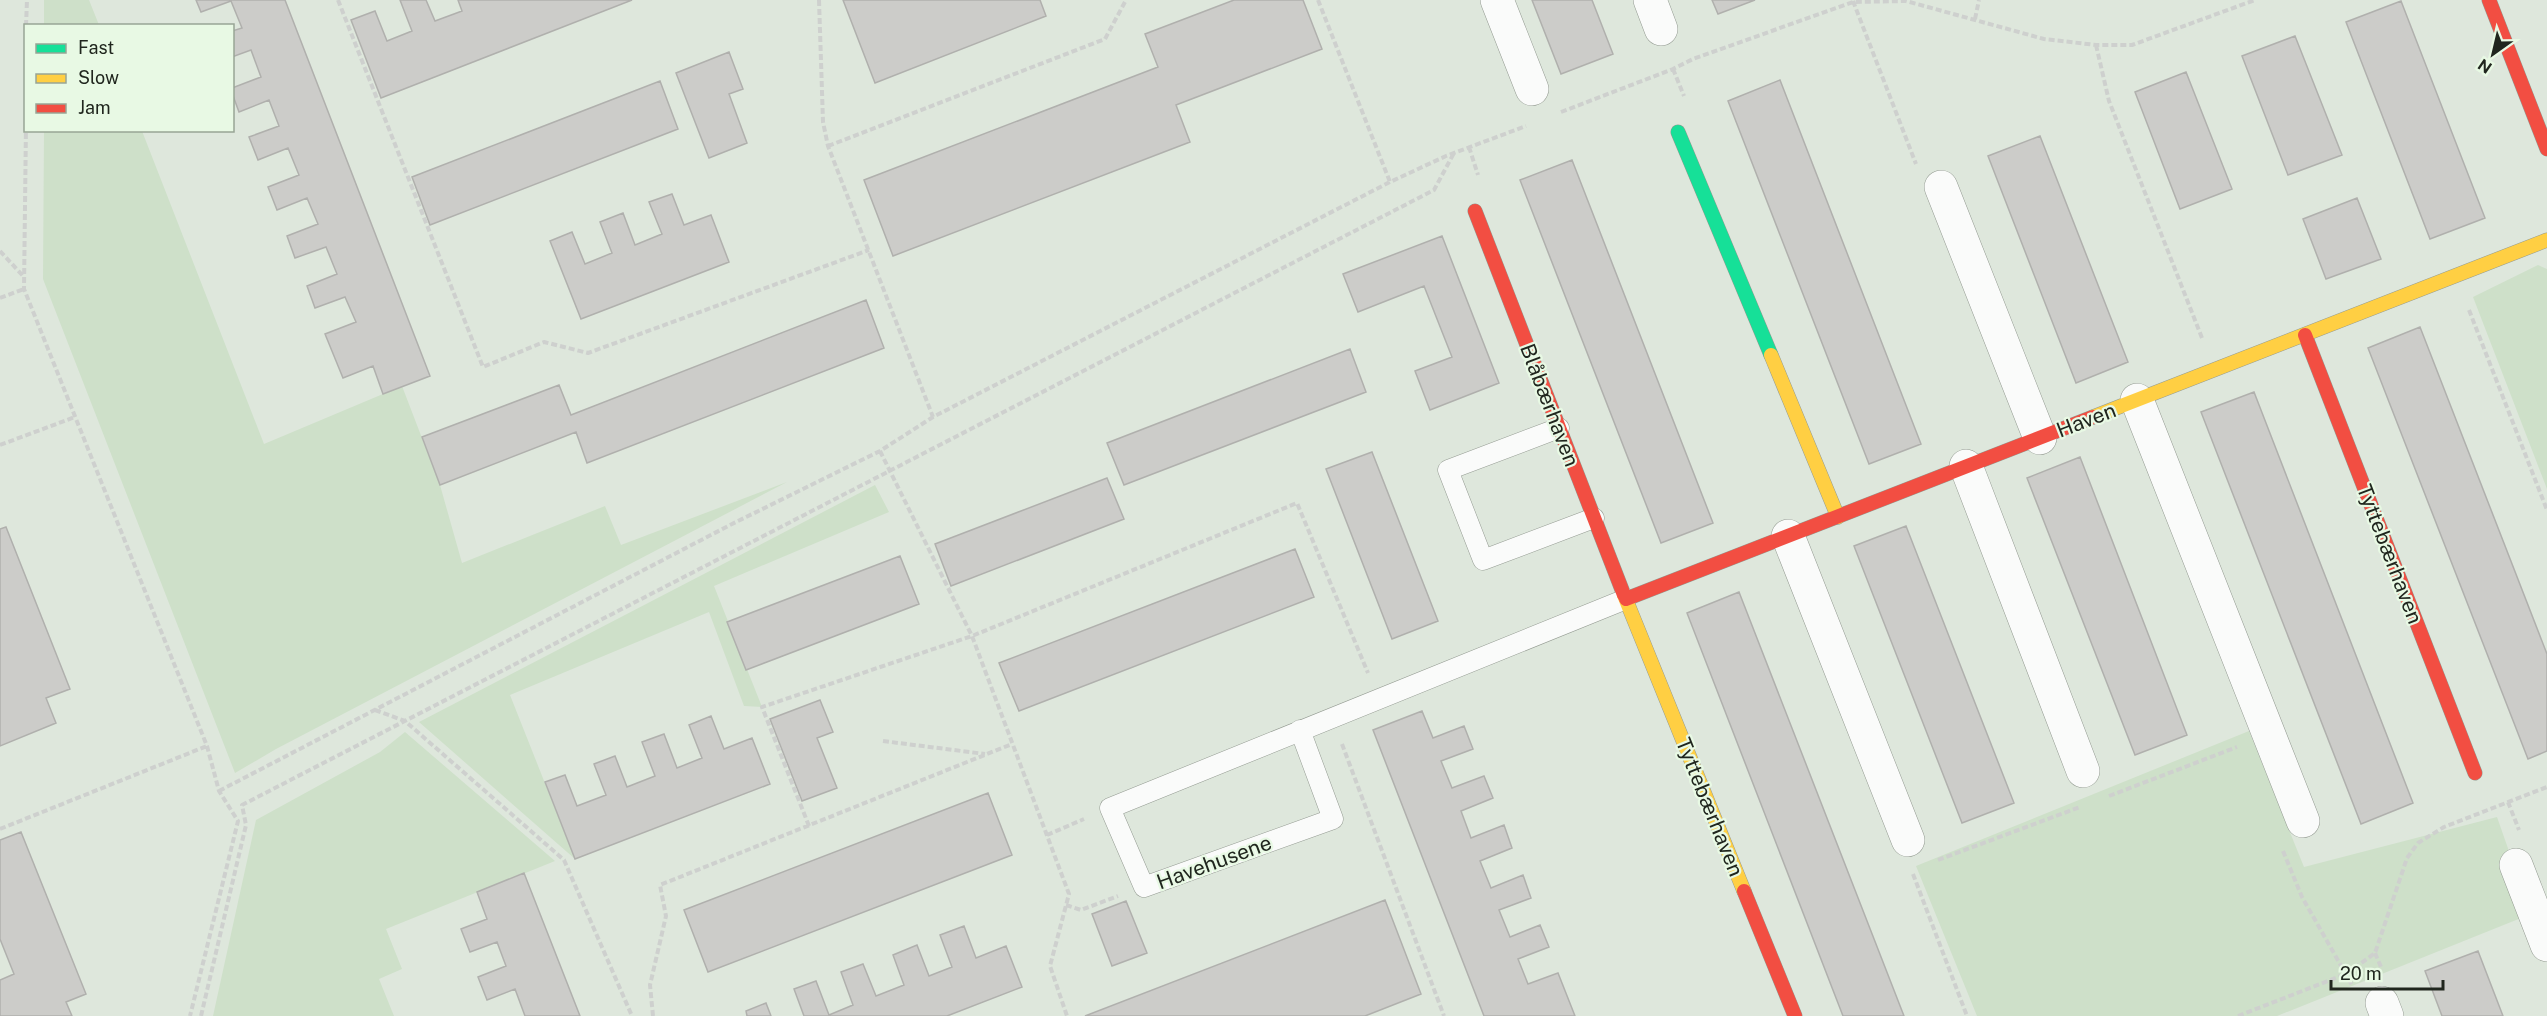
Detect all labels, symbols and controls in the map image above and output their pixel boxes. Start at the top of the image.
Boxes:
legend [24,24,234,132]
north arrow [2463,24,2523,84]
text: Fast [78,37,114,58]
text: N [2474,55,2495,77]
text: Slow [78,67,119,88]
text: Jam [78,97,111,118]
street label: Blåbærhaven [1515,340,1585,470]
street label: Haven [2053,397,2119,443]
street label: Tyttebærhaven [2352,481,2428,627]
street label: Tyttebærhaven [1671,734,1749,880]
street label: Havehusene [1153,830,1275,894]
scale bar [2331,953,2444,991]
text: 20 m [2340,963,2382,984]

